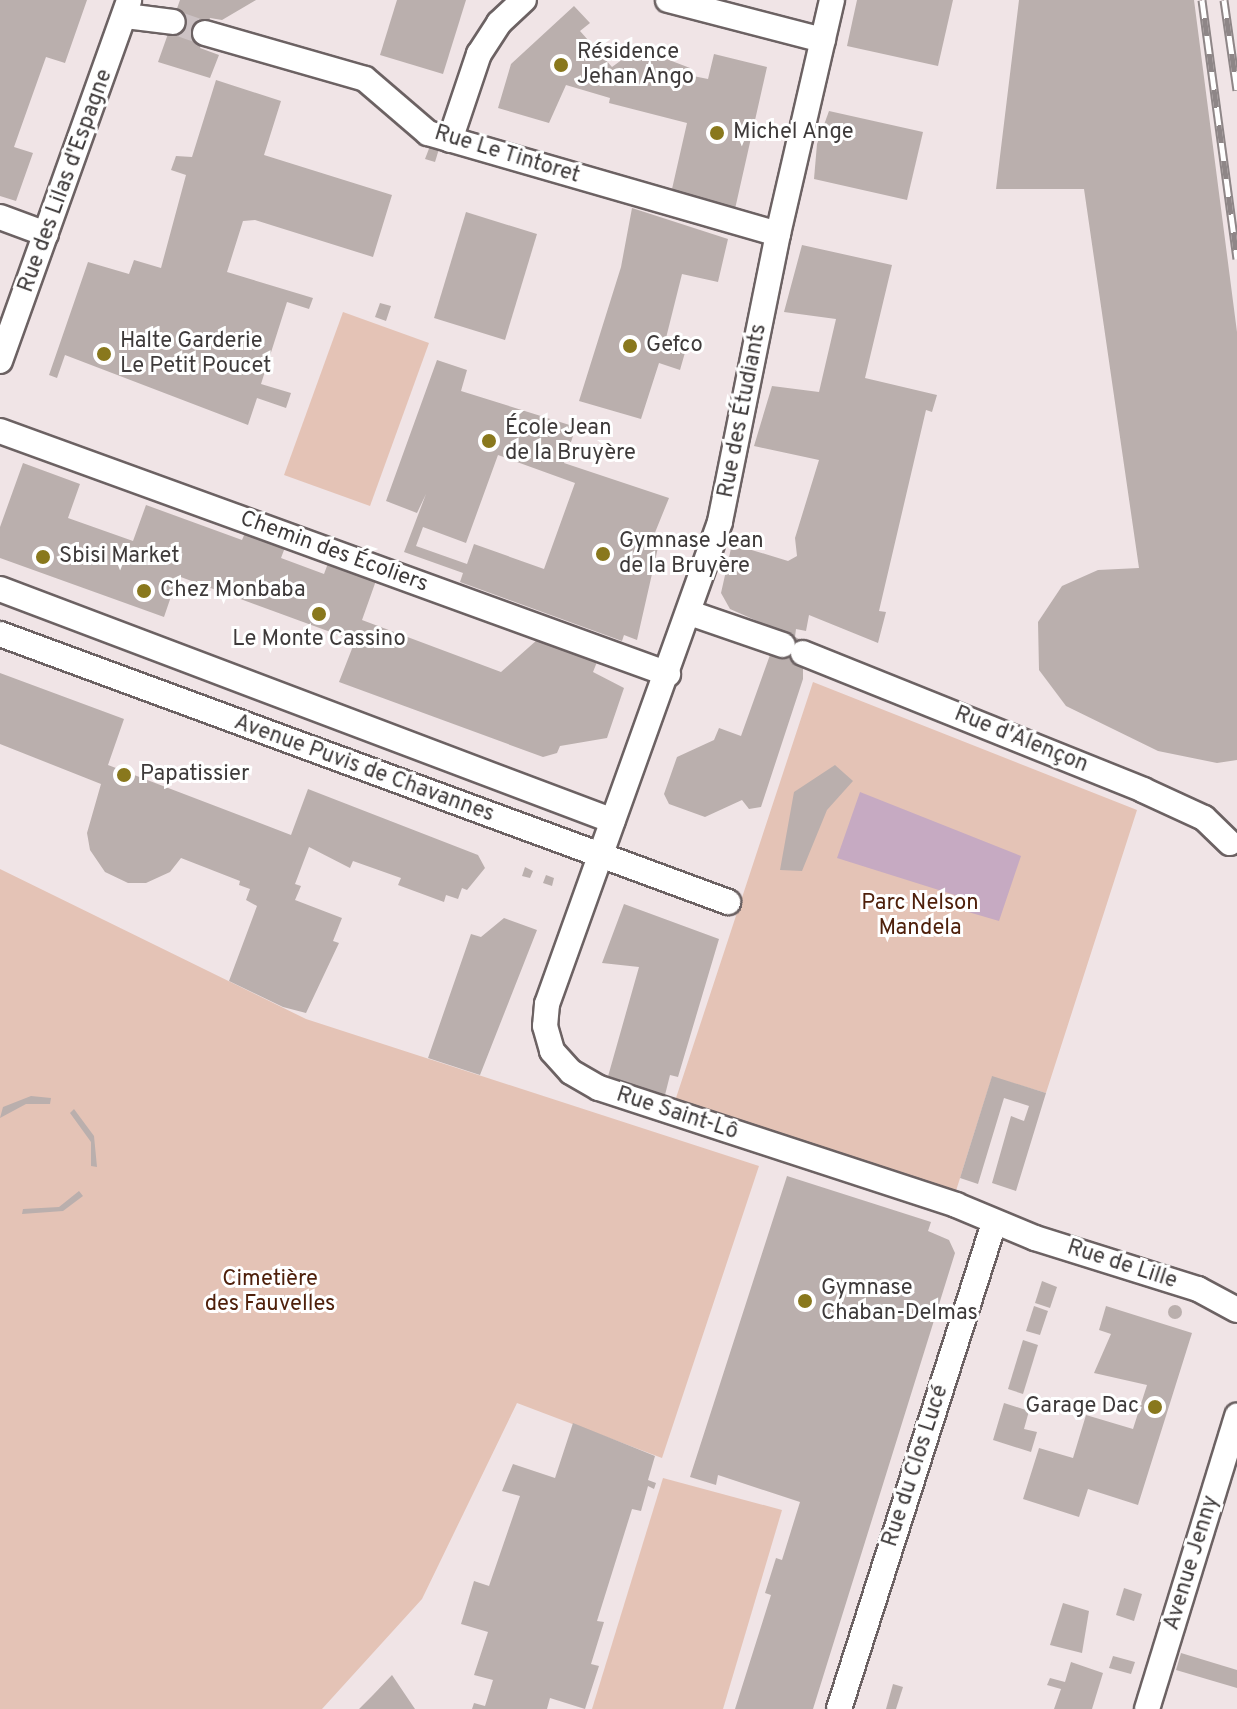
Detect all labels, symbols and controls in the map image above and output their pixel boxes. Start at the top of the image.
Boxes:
place label: Résidence Jehan Ango [577,39,695,90]
marker: Résidence Jehan Ango [552,56,570,74]
street label: Rue des Lilas d'Espagne [13,66,119,296]
street label: Rue Le Tintoret [431,120,583,190]
place label: Michel Ange [733,120,855,146]
marker: Michel Ange [708,124,726,142]
street label: Rue des Étudiants [713,322,773,500]
place label: Halte Garderie Le Petit Poucet [120,328,271,380]
place label: Gefco [646,333,703,359]
marker: Gefco [621,337,639,355]
marker: Halte Garderie Le Petit Poucet [95,345,113,363]
place label: École Jean de la Bruyère [505,415,636,466]
marker: École Jean de la Bruyère [480,432,498,450]
street label: Chemin des Écoliers [236,506,432,598]
place label: Gymnase Jean de la Bruyère [619,528,764,580]
place label: Sbisi Market [59,544,179,570]
marker: Gymnase Jean de la Bruyère [594,545,612,563]
marker: Sbisi Market [34,548,52,566]
place label: Chez Monbaba [160,578,306,604]
marker: Chez Monbaba [135,582,153,600]
marker: Le Monte Cassino [310,605,328,623]
place label: Le Monte Cassino [232,627,406,653]
street label: Rue d'Alençon [950,701,1092,779]
street label: Avenue Puvis de Chavannes [230,710,498,828]
place label: Papatissier [140,762,250,788]
marker: Papatissier [115,766,133,784]
park label: Parc Nelson Mandela [861,890,979,942]
street label: Rue Saint-Lô [613,1082,741,1146]
street label: Rue de Lille [1064,1235,1180,1295]
park label: Cimetière des Fauvelles [205,1266,335,1318]
place label: Gymnase Chaban-Delmas [821,1275,978,1326]
marker: Gymnase Chaban-Delmas [796,1292,814,1310]
street label: Rue du Clos Lucé [877,1382,955,1550]
place label: Garage Dac [1025,1394,1139,1420]
marker: Garage Dac [1146,1398,1164,1416]
street label: Avenue Jenny [1159,1492,1225,1634]

